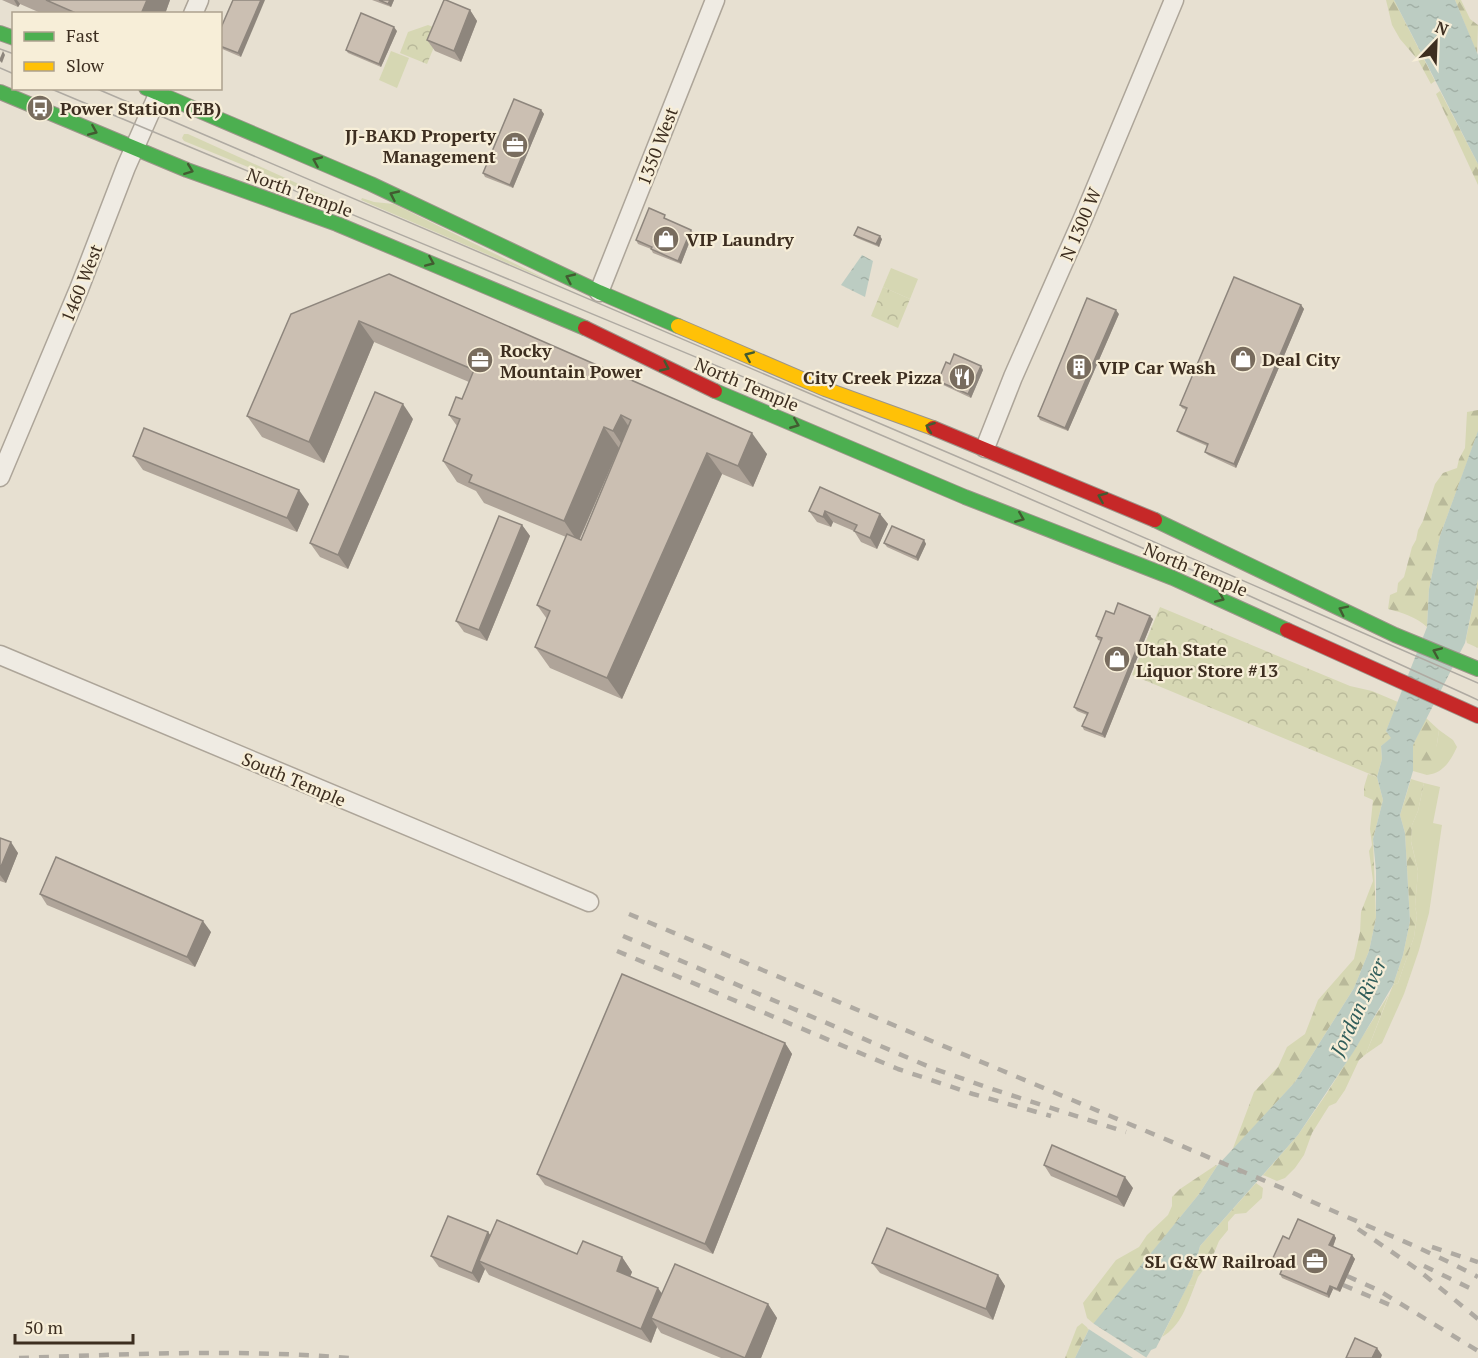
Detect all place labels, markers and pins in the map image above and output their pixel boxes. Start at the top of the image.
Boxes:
bus stop icon: Power Station (EB) [25,93,55,123]
place label: Power Station (EB) [60,96,221,120]
place label: JJ-BAKD Property Management [345,123,496,168]
office icon: JJ-BAKD Property Management [500,130,530,160]
shop icon: VIP Laundry [651,224,681,254]
place label: VIP Laundry [686,227,794,251]
place label: Rocky Mountain Power [500,338,643,383]
shop icon: Deal City [1228,344,1258,374]
office icon: Rocky Mountain Power [465,345,495,375]
place label: Deal City [1262,347,1341,371]
building icon: VIP Car Wash [1064,352,1094,382]
place label: VIP Car Wash [1098,355,1216,379]
restaurant icon: City Creek Pizza [947,362,977,392]
place label: City Creek Pizza [803,365,942,389]
place label: Utah State Liquor Store #13 [1136,637,1278,682]
shop icon: Utah State Liquor Store #13 [1102,644,1132,674]
office icon: SL G&W Railroad [1300,1246,1330,1276]
place label: SL G&W Railroad [1144,1249,1296,1273]

